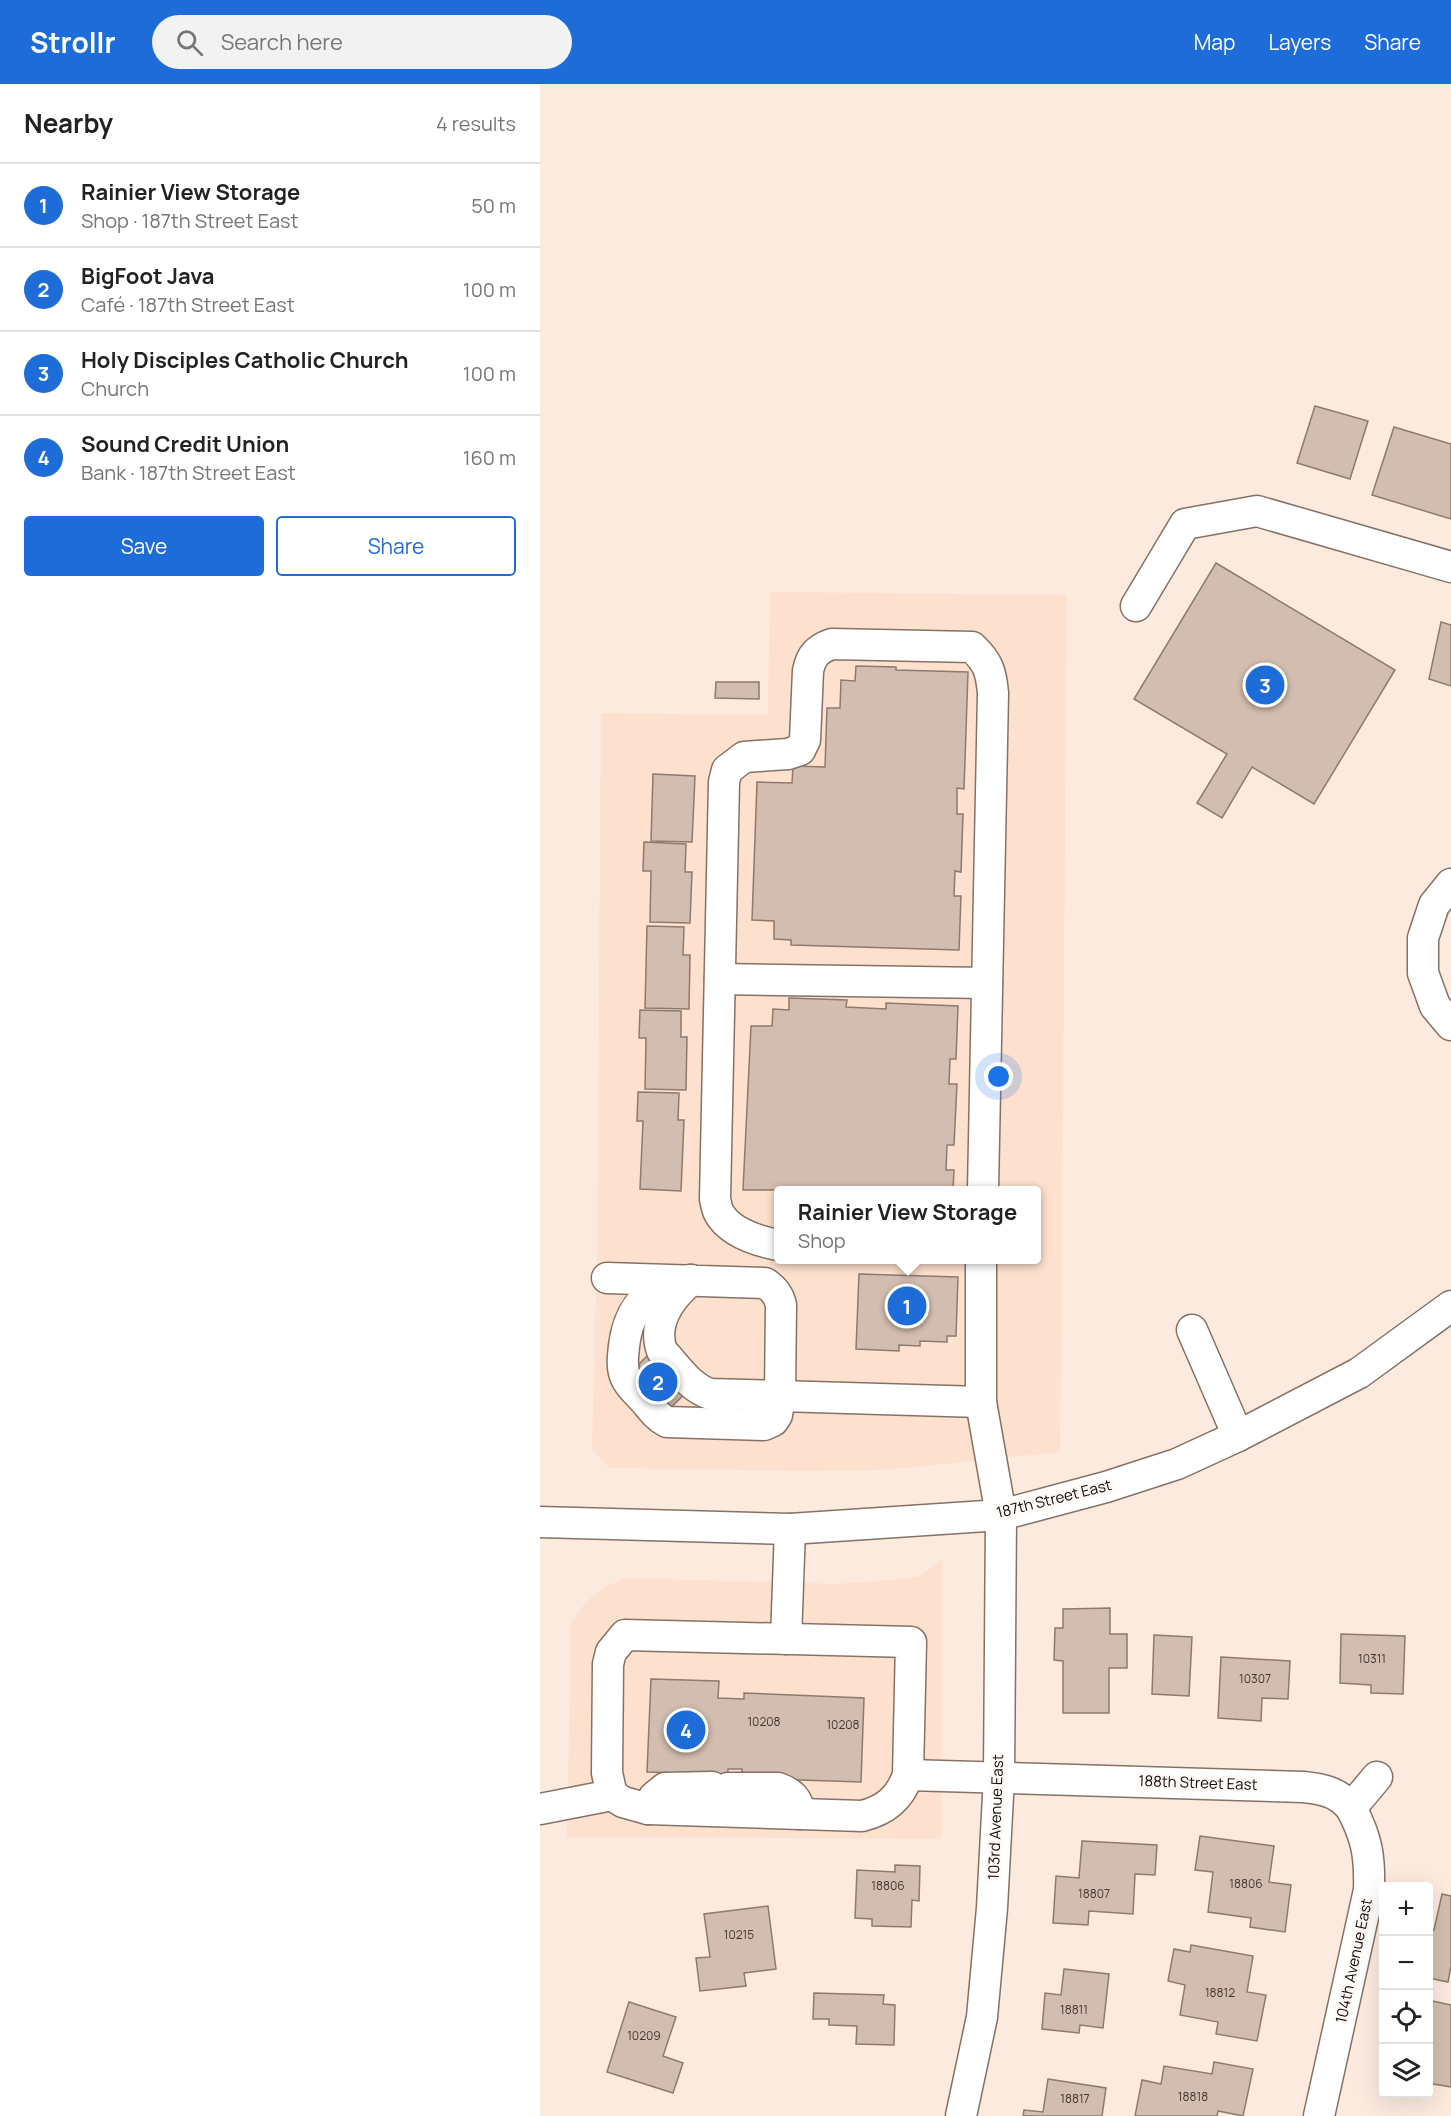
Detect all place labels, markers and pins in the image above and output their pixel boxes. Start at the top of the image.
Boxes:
pin: 3 [1246,662,1284,708]
pin: 1 [888,1284,926,1328]
pin: 2 [638,1360,678,1404]
pin: 4 [666,1708,706,1752]

